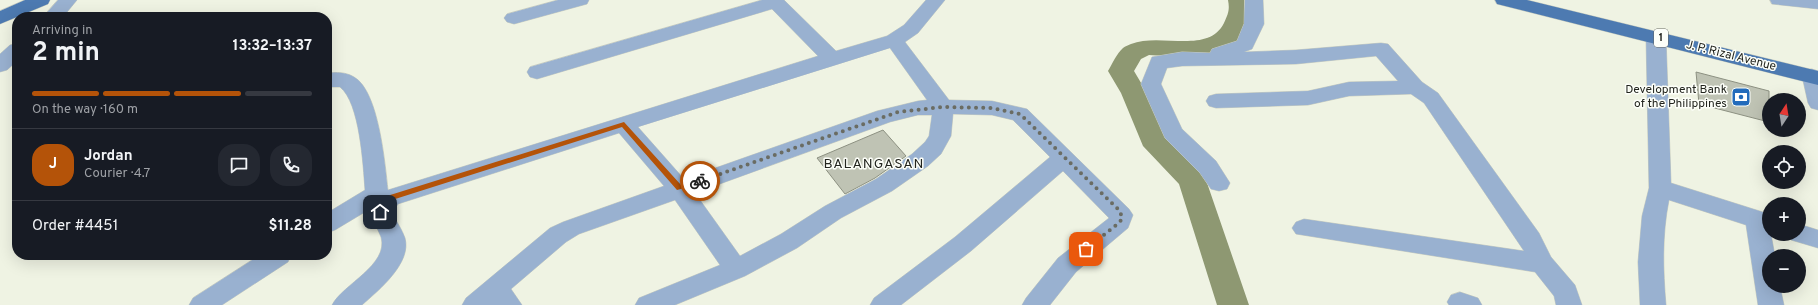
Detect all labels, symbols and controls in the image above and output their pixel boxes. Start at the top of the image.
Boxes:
text: Arriving in [32,23,93,39]
road number: 1 [1654,29,1668,47]
text: 2 min [32,37,100,70]
text: 13:32–13:37 [233,37,312,56]
street label: J. P. Rizal Avenue [1684,37,1778,75]
place label: Development Bank of the Philippines [1625,82,1727,112]
bank icon: Development Bank of the Philippines [1730,86,1752,108]
north arrow [1762,93,1806,137]
map controls [1762,93,1806,293]
text: On the way · 160 m [32,102,138,118]
button: chat [218,144,260,186]
button: phone [270,144,312,186]
button: locate [1762,145,1806,189]
text: Jordan [84,147,133,166]
text: J [49,155,57,174]
district label: BALANGASAN [824,156,924,173]
courier [680,161,720,201]
text: Courier · 4.7 [84,166,150,182]
icon: bike [689,170,711,192]
pin [363,195,397,229]
button: + [1762,197,1806,241]
icon: home [369,201,391,223]
text: Order #4451 [32,217,118,236]
text: $11.28 [269,217,312,236]
pin [1069,232,1103,266]
icon: bag [1075,238,1097,260]
button: − [1762,249,1806,293]

